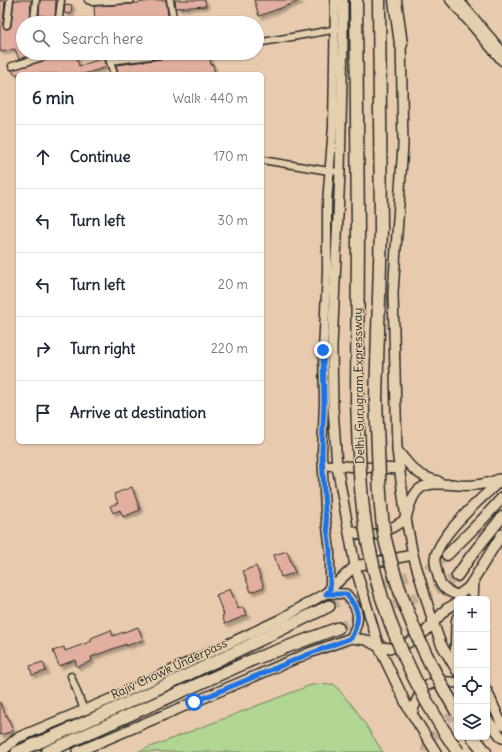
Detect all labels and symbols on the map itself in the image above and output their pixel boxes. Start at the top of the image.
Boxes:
street label: Delhi-Gurugram Expressway [350,308,367,464]
route end [314,341,332,359]
street label: Rajiv Chowk Underpass [108,635,229,702]
route start [185,693,203,711]

